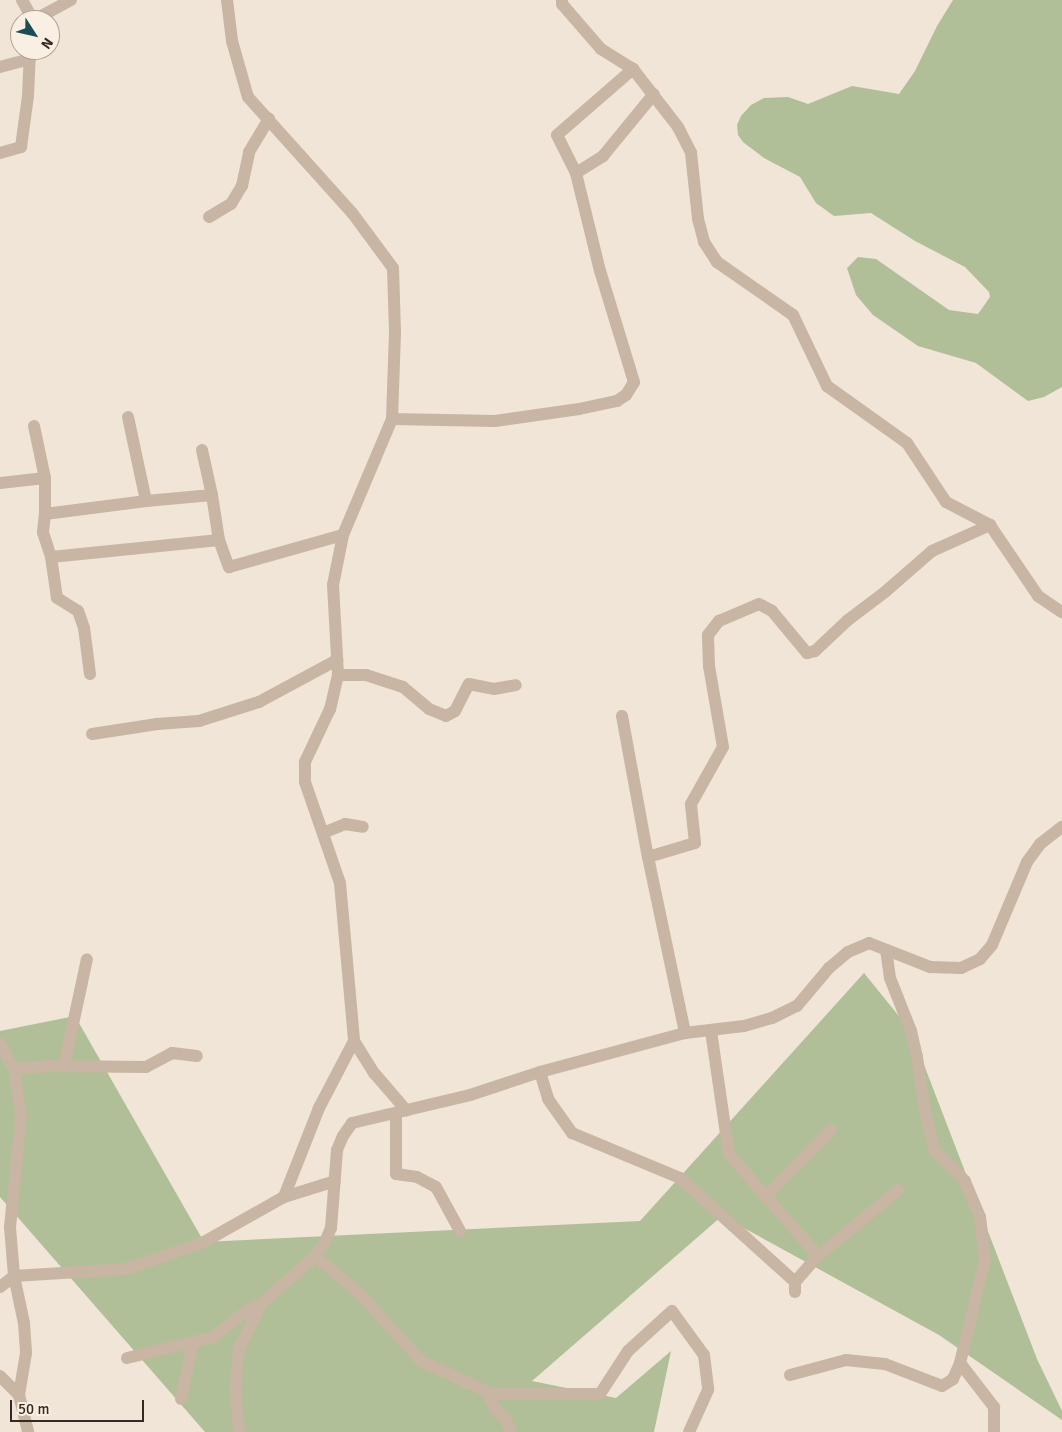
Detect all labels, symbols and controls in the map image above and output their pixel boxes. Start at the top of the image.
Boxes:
north arrow [10,10,60,60]
text: N [37,34,57,52]
scale bar [12,1390,146,1422]
text: 50 m [18,1400,49,1418]

